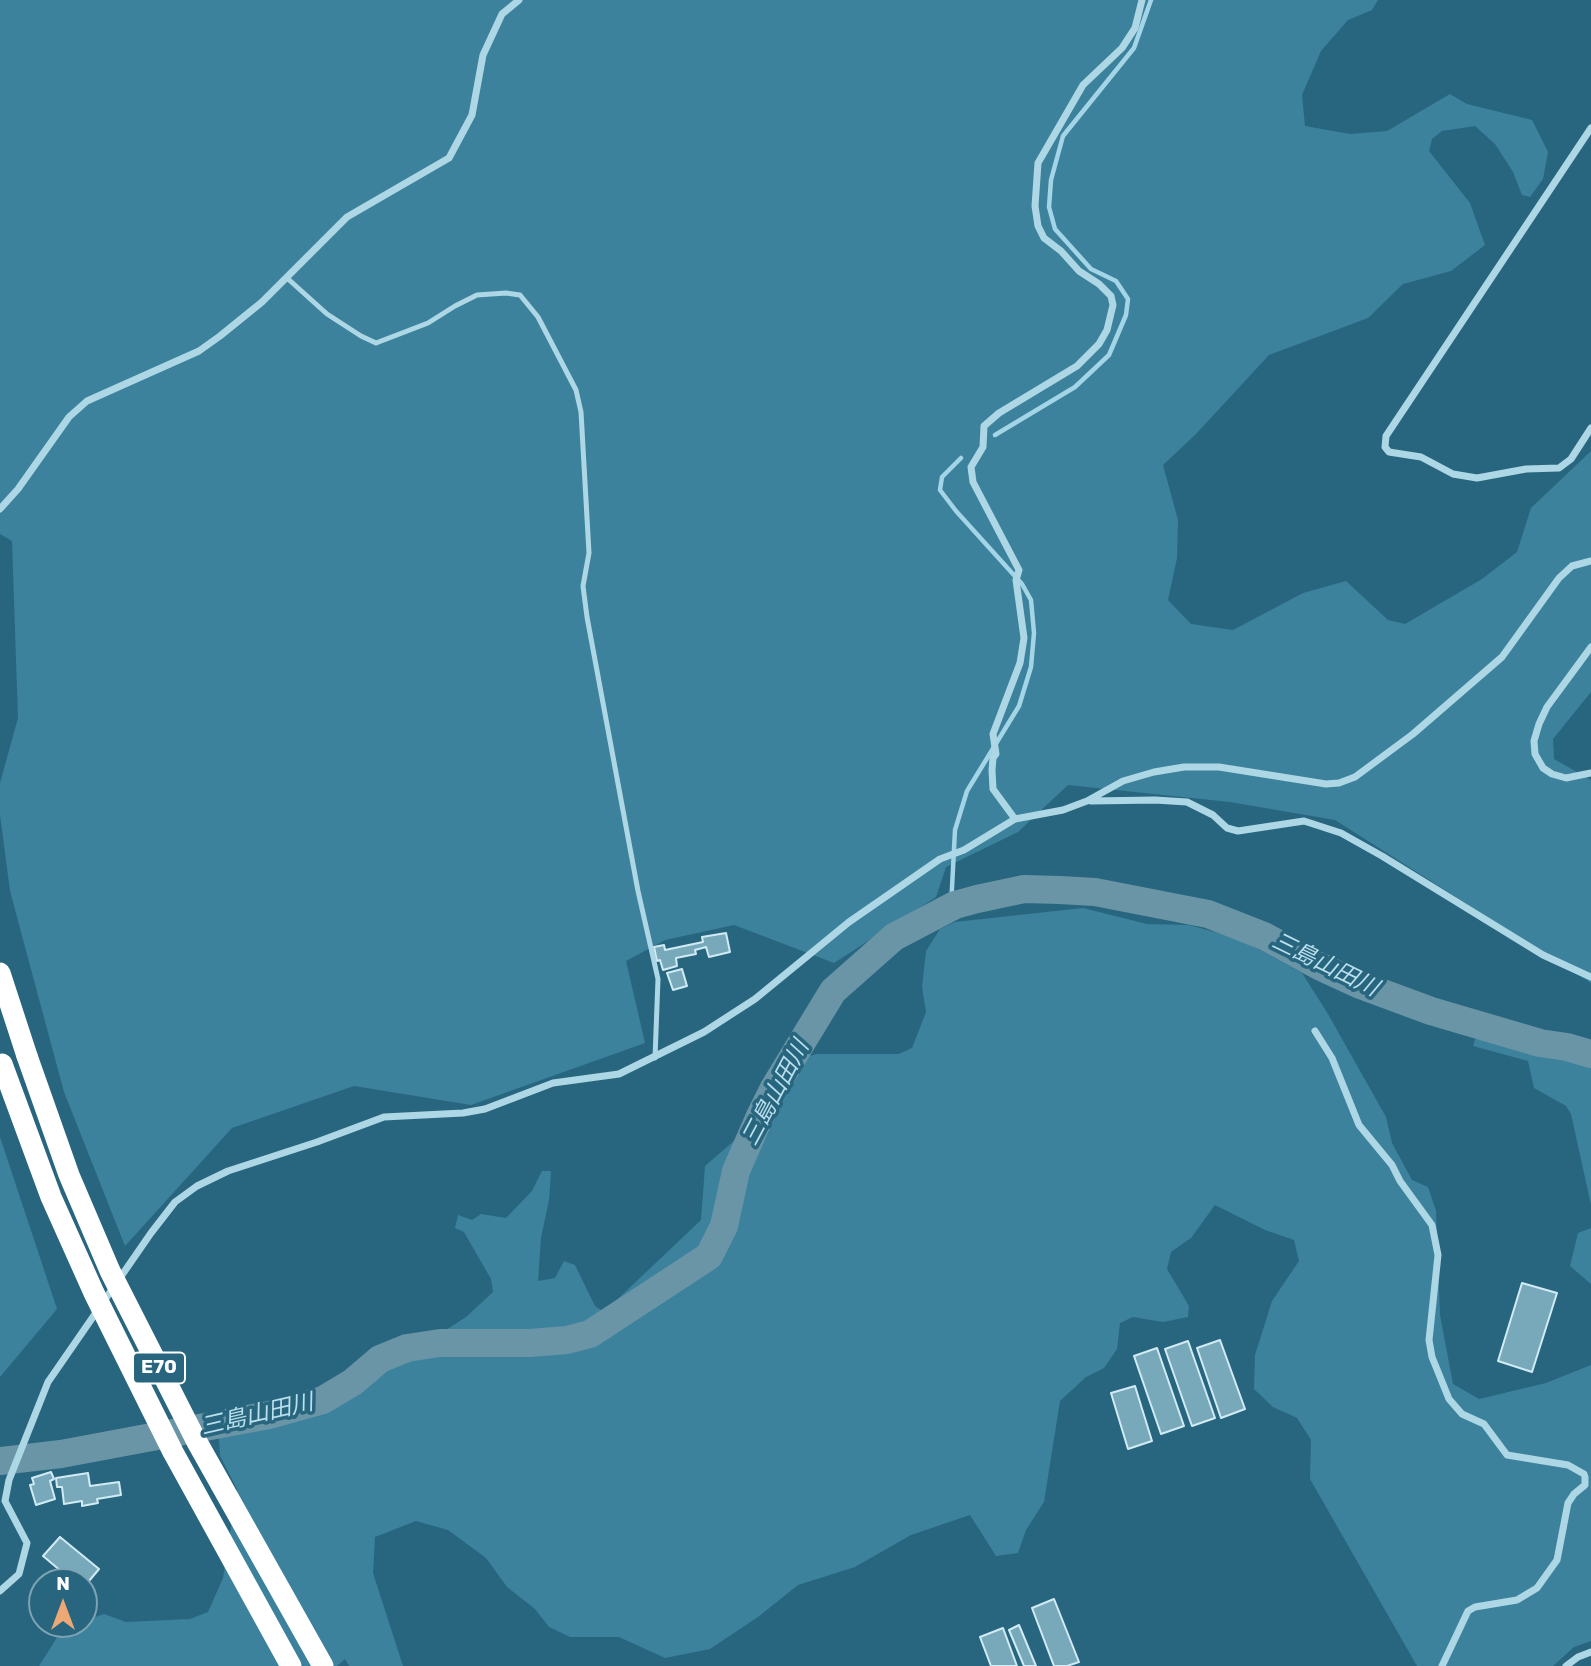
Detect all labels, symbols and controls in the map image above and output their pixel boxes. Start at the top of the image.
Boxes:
water label: 三島山田川 [1267,927,1383,1003]
water label: 三島山田川 [737,1036,815,1150]
road number: E70 [133,1352,185,1384]
water label: 三島山田川 [198,1389,316,1441]
north arrow [28,1568,98,1638]
text: N [56,1572,70,1595]

